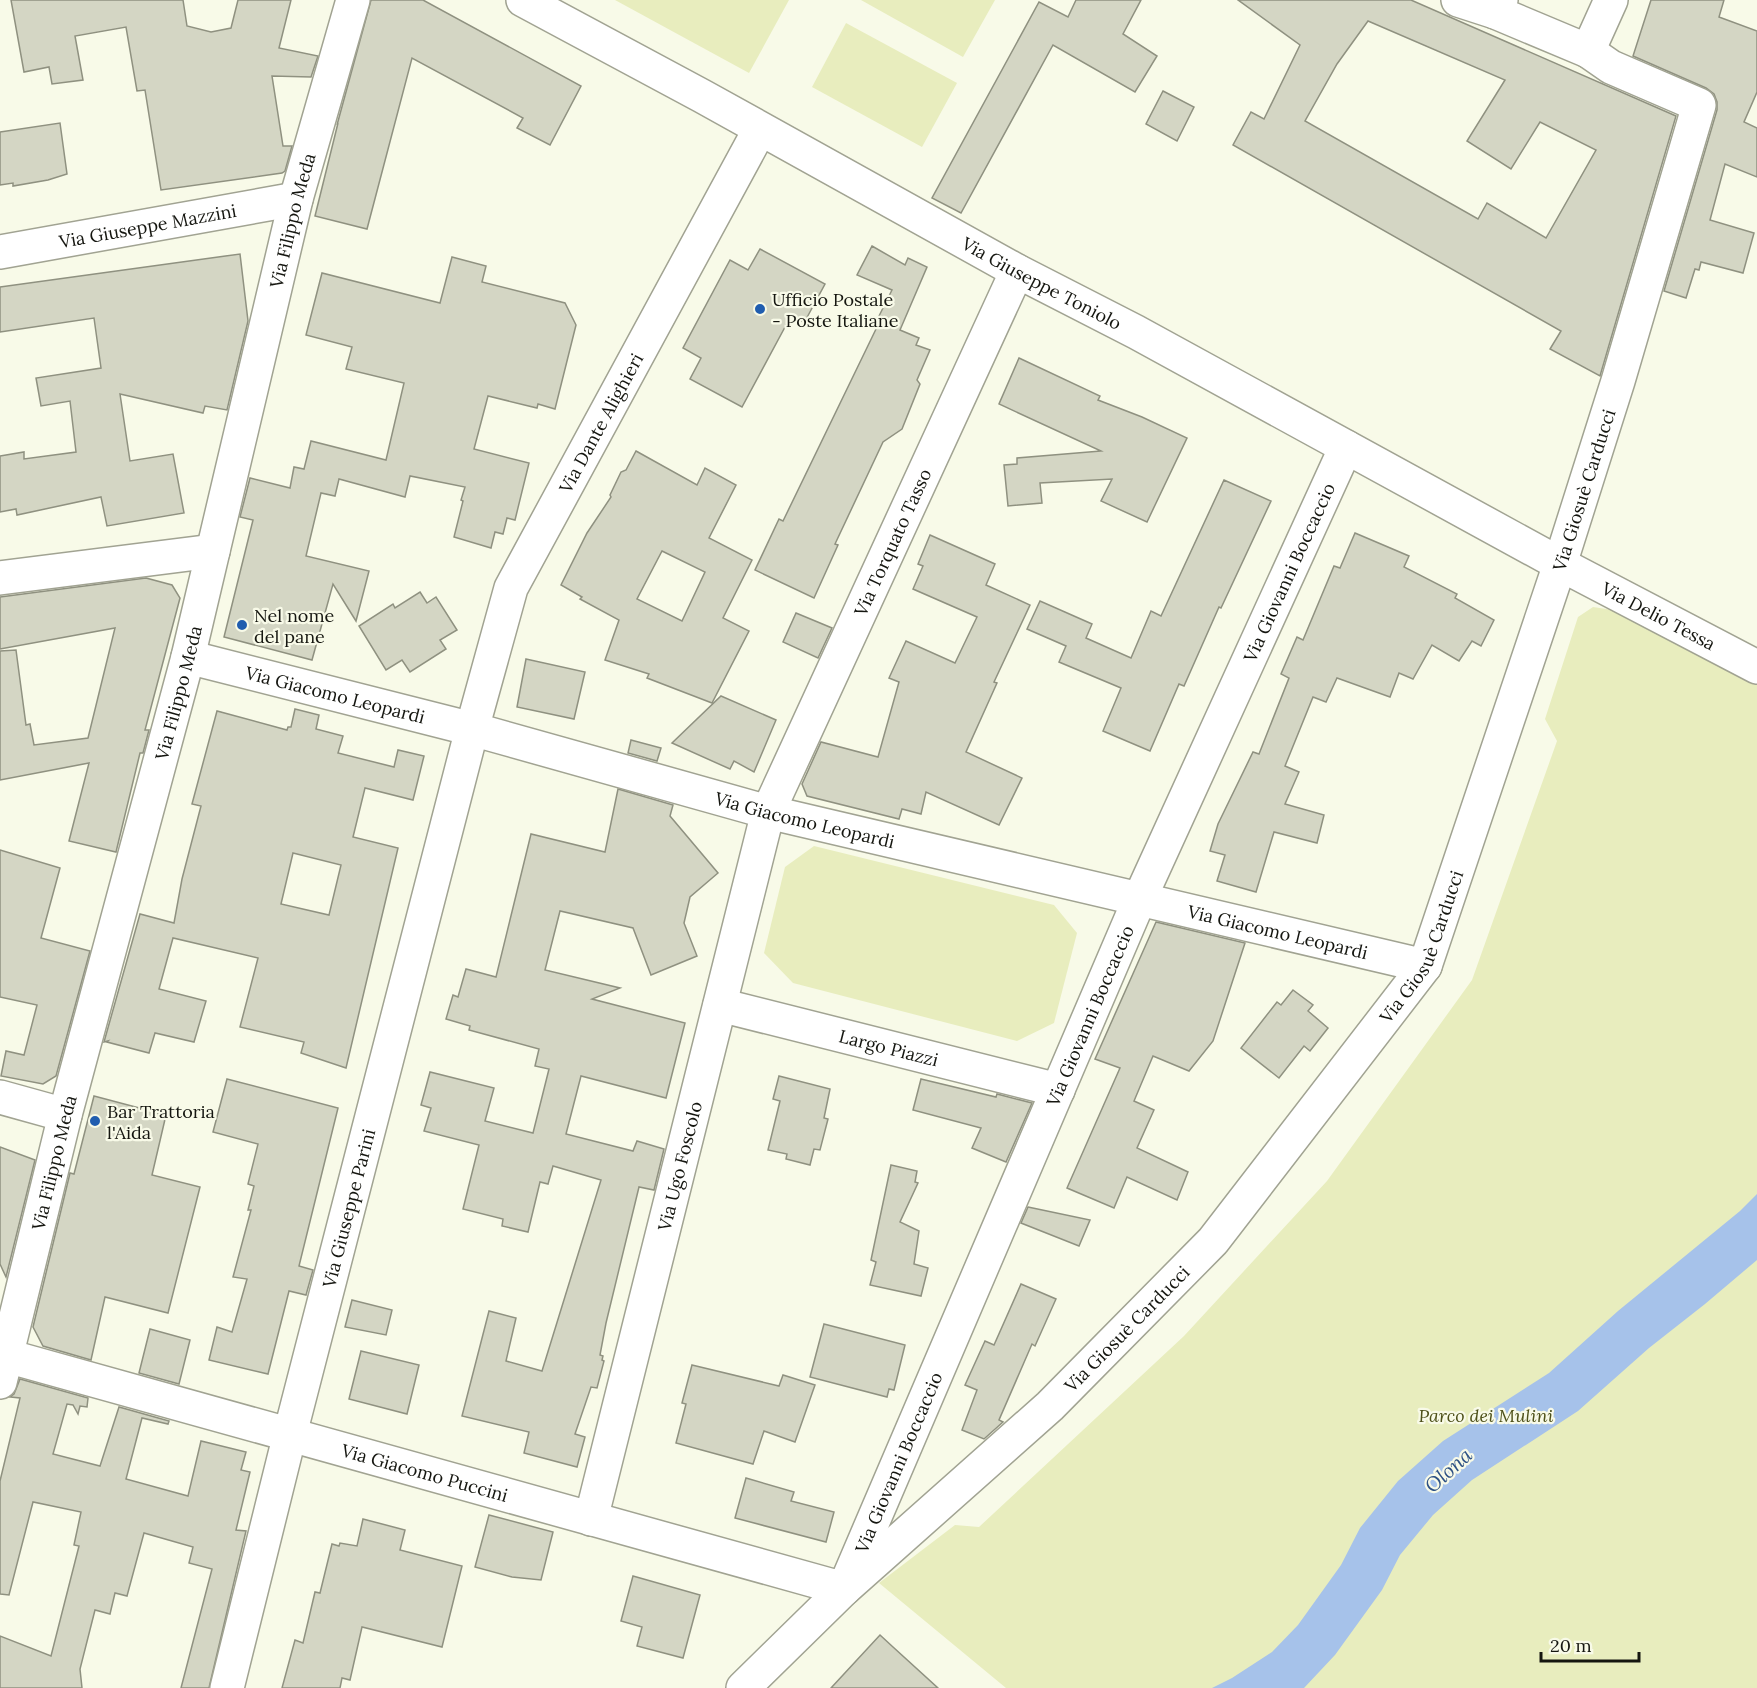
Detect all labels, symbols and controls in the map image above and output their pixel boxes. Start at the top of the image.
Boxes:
street label: Via Filippo Meda [264,150,320,291]
street label: Via Giuseppe Mazzini [56,198,238,253]
street label: Via Giuseppe Toniolo [957,231,1126,334]
place label: Ufficio Postale - Poste Italiane [772,288,899,332]
marker: Ufficio Postale - Poste Italiane [753,302,767,316]
street label: Via Dante Alighieri [553,349,648,498]
street label: Via Giosuè Carducci [1547,406,1620,575]
street label: Via Torquato Tasso [848,465,936,620]
street label: Via Giovanni Boccaccio [1238,479,1340,666]
street label: Via Delio Tessa [1597,576,1720,655]
place label: Nel nome del pane [254,604,334,648]
marker: Nel nome del pane [235,618,249,632]
street label: Via Filippo Meda [149,623,207,763]
street label: Via Giacomo Leopardi [242,660,427,728]
street label: Via Giacomo Leopardi [711,786,897,853]
street label: Via Giosuè Carducci [1373,867,1468,1028]
street label: Via Giacomo Leopardi [1185,899,1370,964]
street label: Via Giovanni Boccaccio [1040,922,1139,1110]
street label: Largo Piazzi [837,1024,941,1071]
street label: Via Filippo Meda [26,1092,81,1233]
street label: Via Ugo Foscolo [652,1099,707,1234]
place label: Bar Trattoria l'Aida [107,1100,215,1144]
marker: Bar Trattoria l'Aida [88,1114,102,1128]
street label: Via Giuseppe Parini [317,1126,380,1291]
street label: Via Giosuè Carducci [1058,1260,1194,1397]
street label: Via Giovanni Boccaccio [849,1368,947,1557]
park label: Parco dei Mulini [1419,1404,1554,1427]
street label: Via Giacomo Puccini [338,1438,511,1506]
water label: Olona [1419,1442,1477,1498]
scale bar [1541,1625,1638,1663]
text: 20 m [1550,1634,1592,1657]

